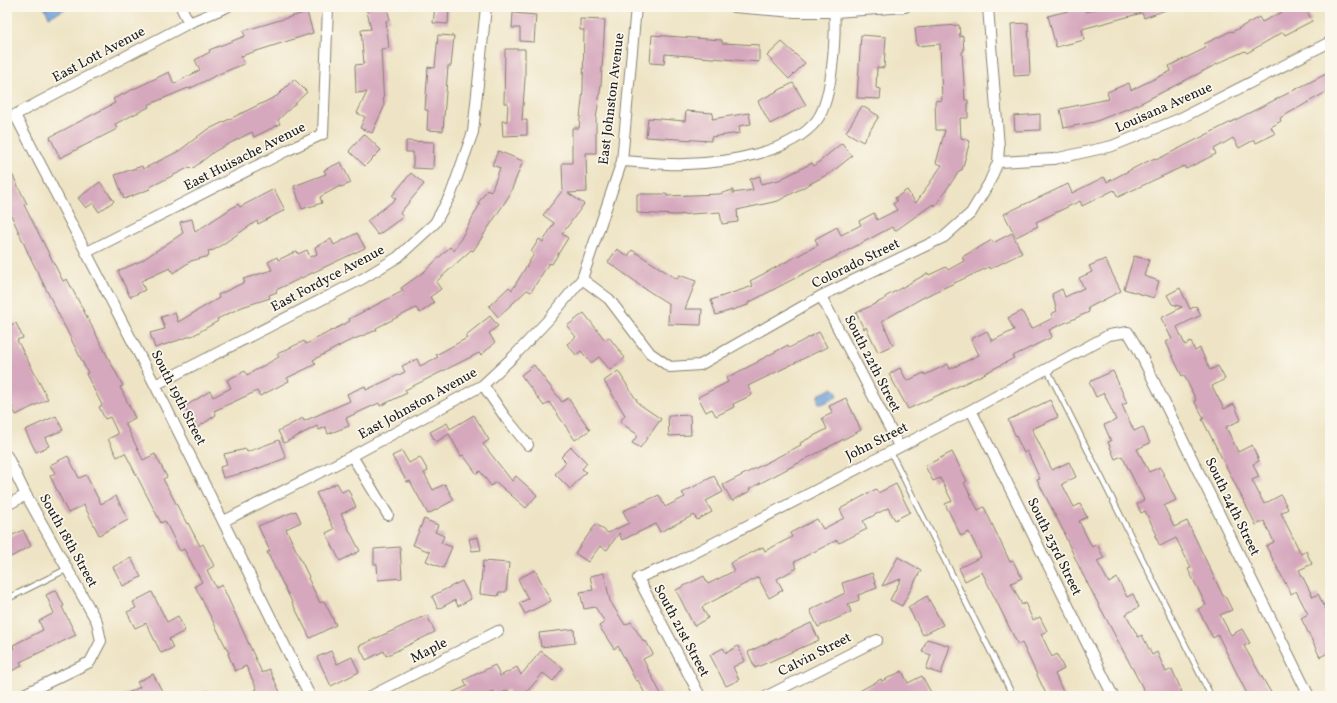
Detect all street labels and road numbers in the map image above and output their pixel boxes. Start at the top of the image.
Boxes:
street label: East Lott Avenue [49,22,149,87]
street label: East Johnston Avenue [594,32,630,166]
street label: Louisana Avenue [1112,78,1216,138]
street label: East Huisache Avenue [181,118,309,196]
street label: Colorado Street [809,234,903,294]
street label: East Fordyce Avenue [268,241,389,317]
street label: South 22th Street [839,312,905,416]
street label: South 19th Street [146,347,210,449]
street label: East Johnston Avenue [355,363,481,445]
street label: John Street [842,418,912,466]
street label: South 24th Street [1200,455,1264,559]
street label: South 18th Street [34,491,102,591]
street label: South 23rd Street [1022,495,1086,599]
street label: South 21st Street [649,581,713,681]
street label: Calvin Street [775,628,855,682]
street label: Maple [407,634,451,668]

